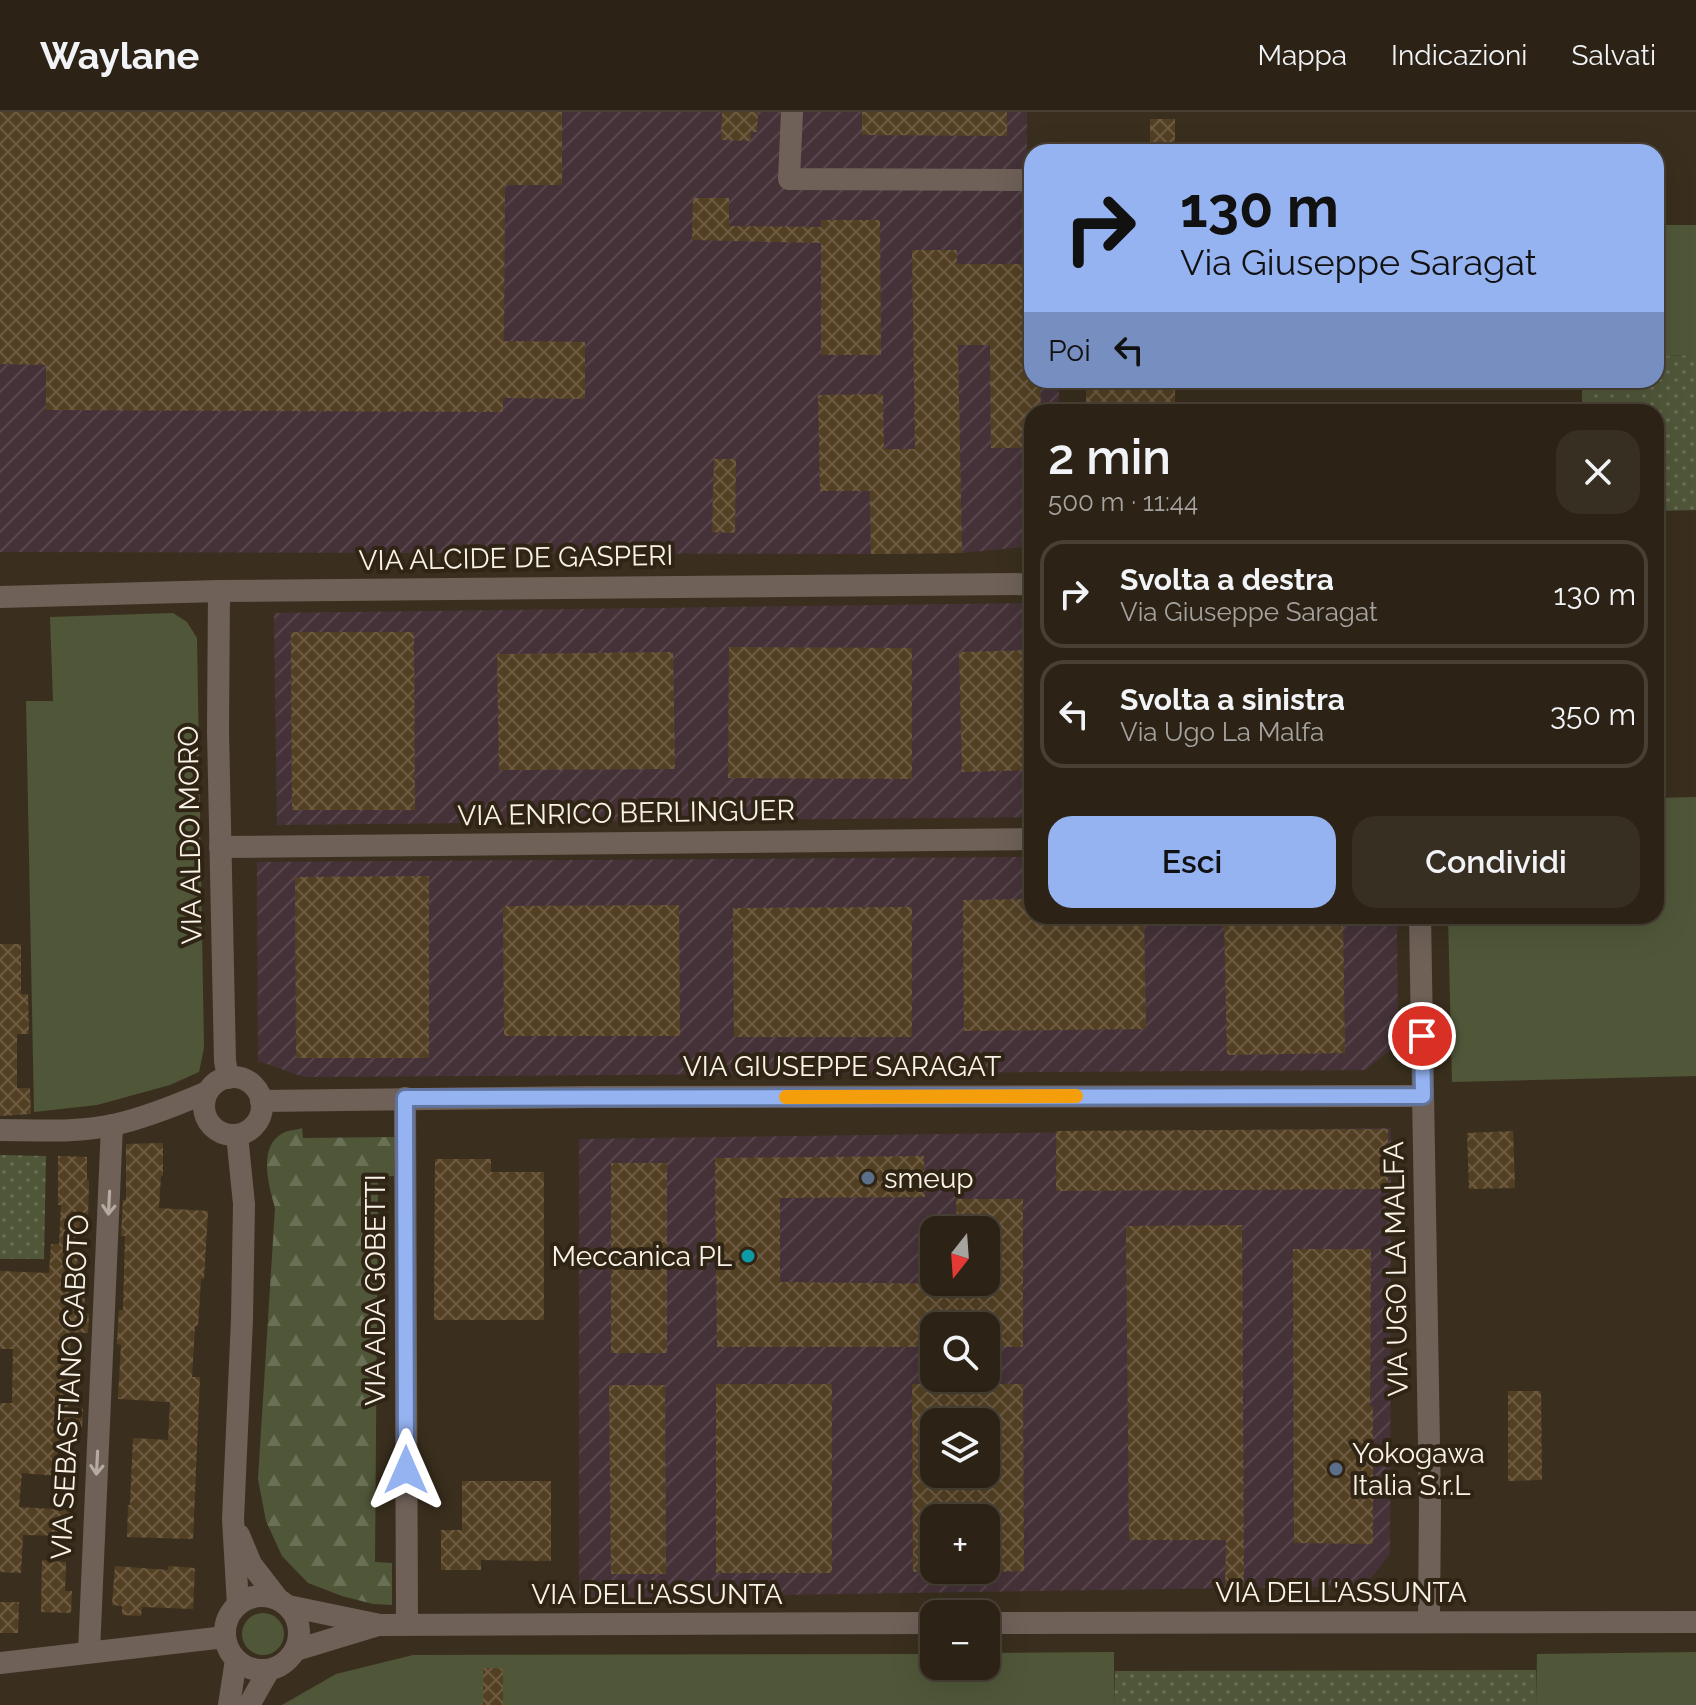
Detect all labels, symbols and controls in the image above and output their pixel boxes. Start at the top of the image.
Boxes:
text: Waylane [40,33,199,78]
text: Mappa [1258,39,1347,72]
text: Indicazioni [1391,39,1527,72]
text: Salvati [1571,39,1656,72]
text: 130 m [1180,174,1339,240]
icon: right [1048,176,1152,280]
text: Via Giuseppe Saragat [1180,241,1537,283]
icon: left [1107,328,1151,372]
text: Poi [1048,333,1091,368]
text: 2 min [1048,429,1171,485]
button: close [1556,430,1640,514]
text: 500 m · 11:44 [1048,487,1198,517]
street label: VIA ALCIDE DE GASPERI [358,539,674,577]
text: Svolta a destra [1120,562,1334,597]
icon: right [1052,572,1096,616]
text: 130 m [1554,577,1636,612]
text: Via Giuseppe Saragat [1120,597,1378,627]
text: Svolta a sinistra [1120,682,1345,717]
icon: left [1052,692,1096,736]
text: 350 m [1550,697,1636,732]
text: Via Ugo La Malfa [1120,717,1324,747]
street label: VIA ALDO MORO [172,725,208,945]
street label: VIA ENRICO BERLINGUER [457,794,795,832]
button: Esci [1048,816,1336,908]
button: Condividi [1352,816,1640,908]
pin [1388,1002,1456,1070]
icon: arrive [1400,1014,1444,1058]
street label: VIA GIUSEPPE SARAGAT [683,1050,1001,1083]
street label: VIA UGO LA MALFA [1377,1141,1415,1397]
place label: smeup [884,1162,974,1195]
marker: smeup [859,1169,877,1187]
street label: VIA ADA GOBETTI [359,1174,392,1406]
one-way arrow [101,1189,116,1216]
street label: VIA SEBASTIANO CABOTO [44,1213,96,1561]
north arrow [920,1216,1000,1296]
map controls [920,1216,1000,1680]
place label: Meccanica PL [551,1240,732,1273]
marker: Meccanica PL [739,1247,757,1265]
button: search [920,1312,1000,1392]
button: layers [920,1408,1000,1488]
position arrow [364,1428,448,1512]
place label: Yokogawa Italia S.r.L [1352,1437,1485,1502]
one-way arrow [89,1449,104,1476]
marker: Yokogawa Italia S.r.L [1327,1460,1345,1478]
button: + [920,1504,1000,1584]
street label: VIA DELL'ASSUNTA [1215,1576,1467,1609]
street label: VIA DELL'ASSUNTA [531,1578,783,1611]
button: − [920,1600,1000,1680]

